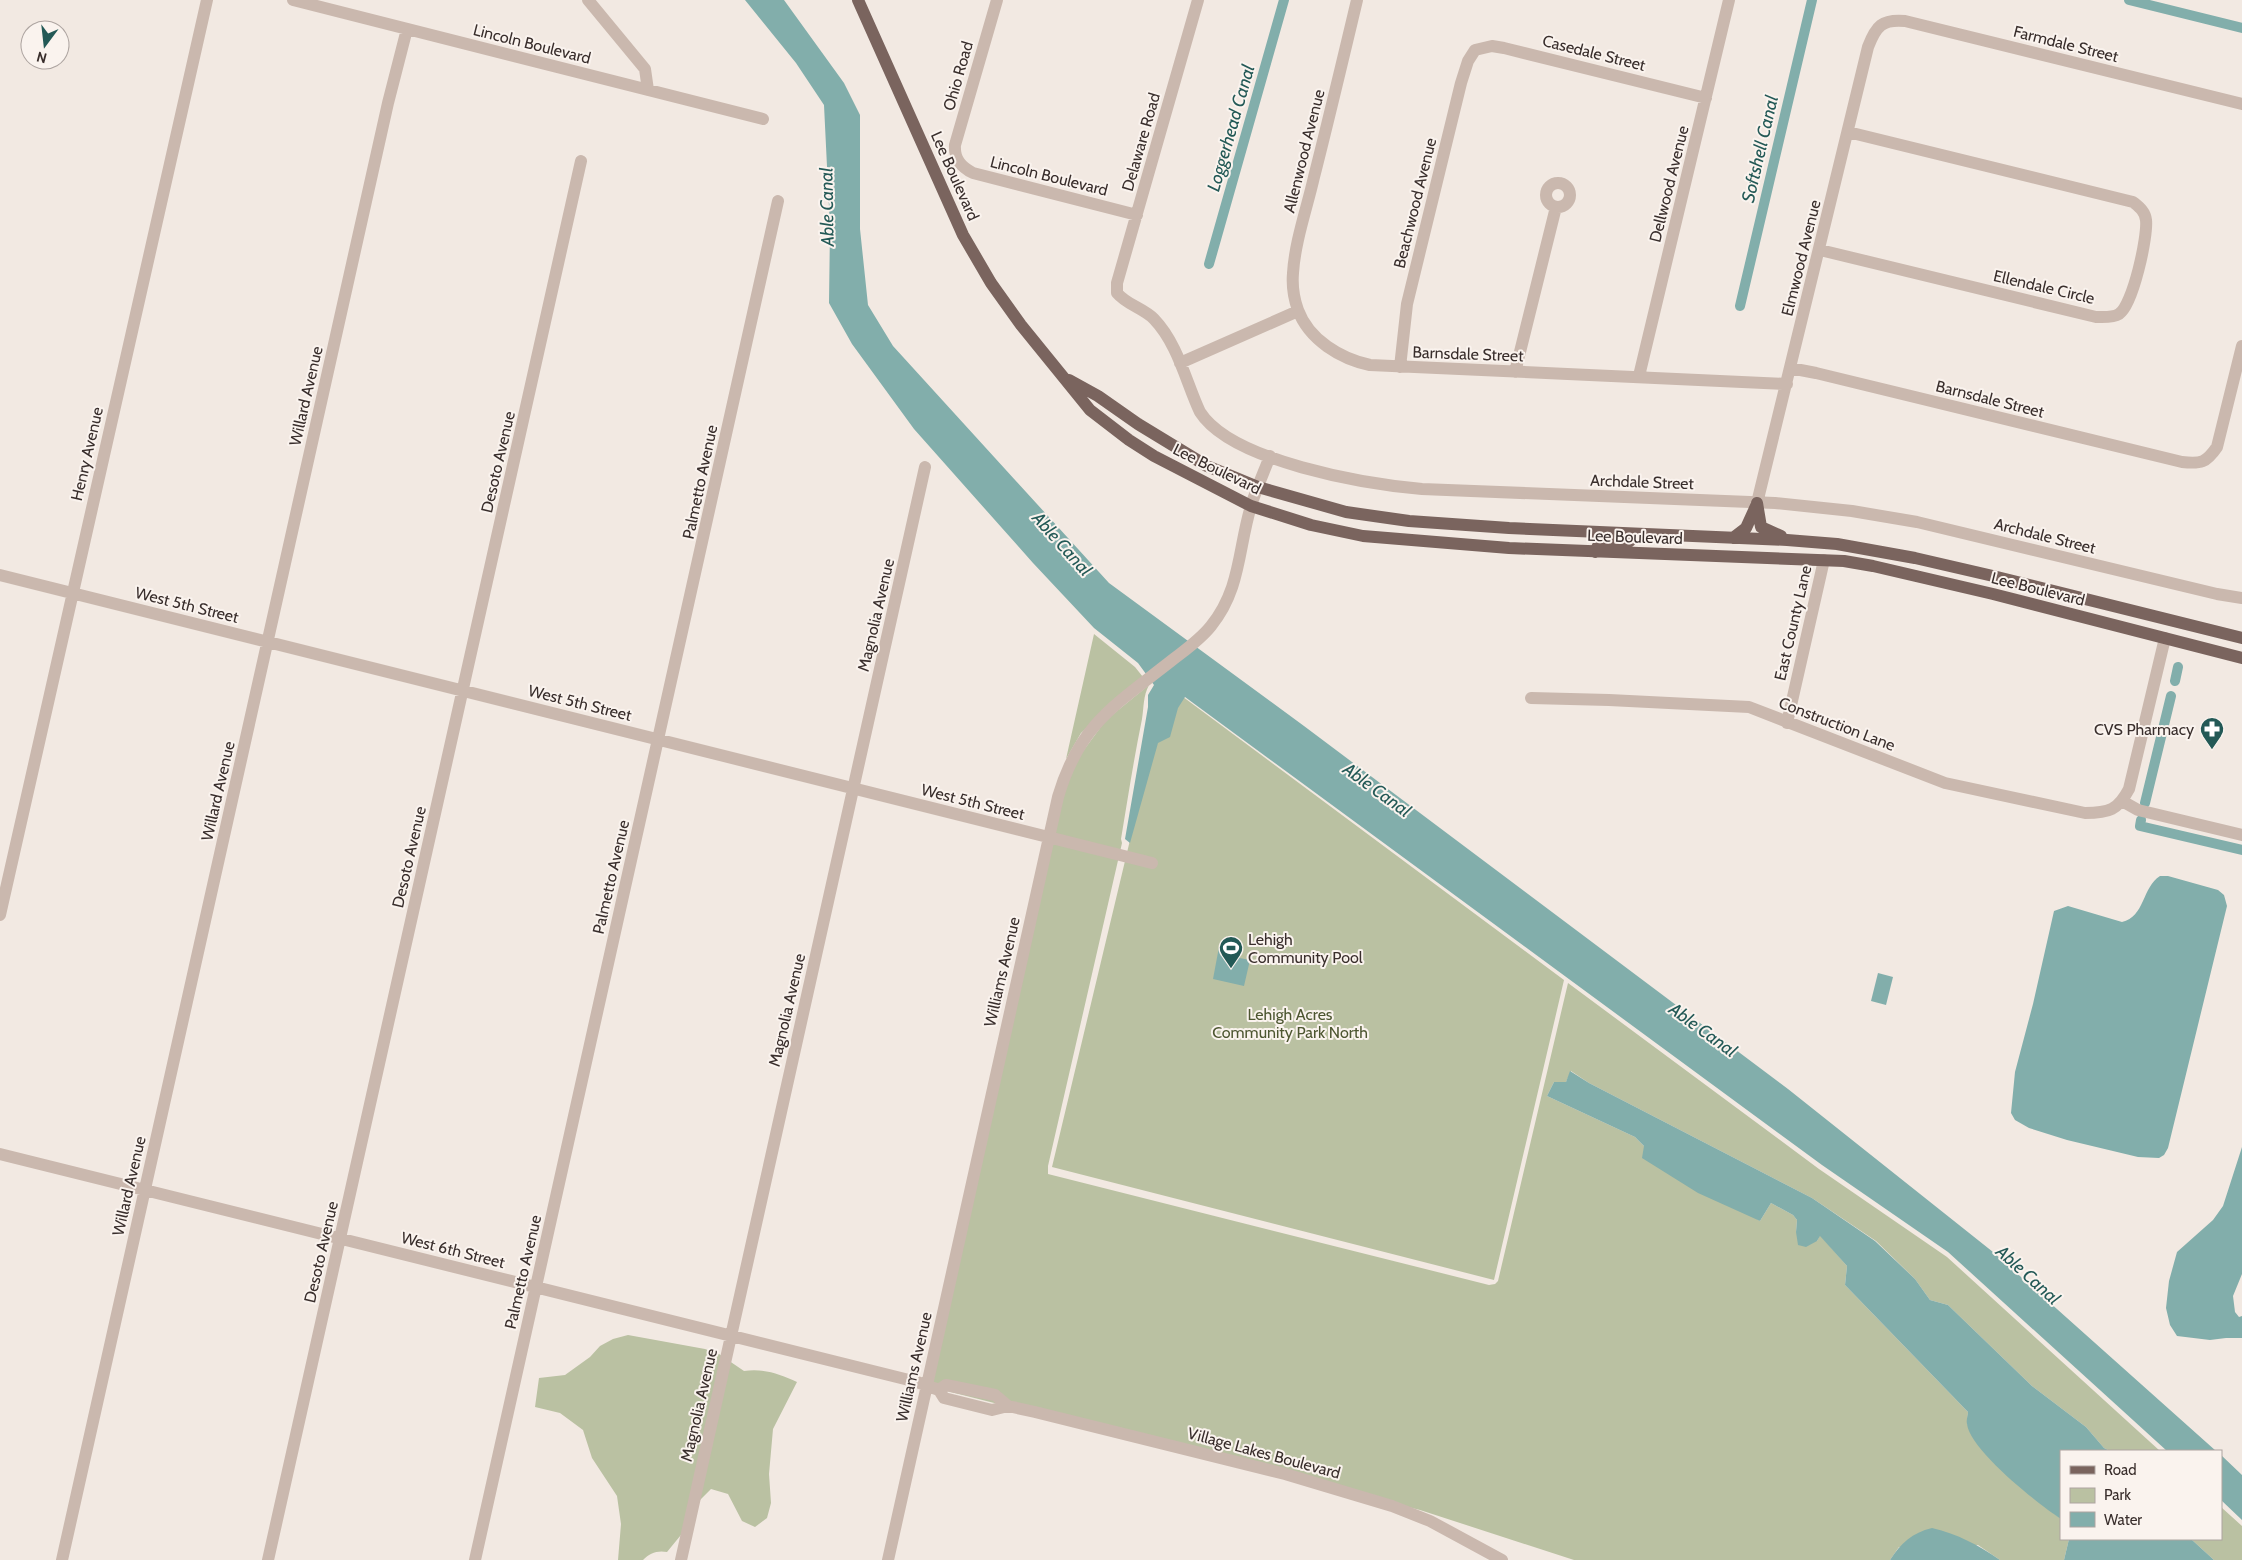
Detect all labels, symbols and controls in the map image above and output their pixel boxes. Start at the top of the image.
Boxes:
north arrow [20,20,70,70]
street label: Lincoln Boulevard [471,20,593,68]
street label: Farmdale Street [2012,22,2121,66]
street label: Casedale Street [1541,31,1648,75]
street label: Ohio Road [939,39,977,113]
text: N [35,48,49,68]
water label: Loggerhead Canal [1202,61,1260,194]
street label: Allenwood Avenue [1279,87,1329,215]
street label: Delaware Road [1118,91,1164,193]
water label: Softshell Canal [1737,93,1783,205]
street label: Dellwood Avenue [1645,124,1693,244]
street label: Lee Boulevard [927,128,983,224]
street label: Beachwood Avenue [1390,136,1440,270]
street label: Lincoln Boulevard [988,152,1110,200]
water label: Able Canal [815,167,839,247]
street label: Elmwood Avenue [1777,198,1825,318]
street label: Ellendale Circle [1992,266,2096,308]
street label: Barnsdale Street [1412,343,1524,365]
street label: Willard Avenue [285,344,327,448]
street label: Barnsdale Street [1934,376,2047,422]
street label: Henry Avenue [67,405,107,503]
street label: Desoto Avenue [477,409,519,515]
street label: Palmetto Avenue [679,423,721,541]
street label: Lee Boulevard [1170,440,1264,498]
street label: Archdale Street [1590,471,1695,493]
water label: Able Canal [1027,507,1097,581]
street label: Archdale Street [1992,514,2098,558]
street label: Lee Boulevard [1587,526,1683,548]
street label: Magnolia Avenue [854,557,898,673]
street label: East County Lane [1771,564,1815,682]
street label: Lee Boulevard [1989,568,2087,610]
street label: West 5th Street [133,583,241,627]
street label: West 5th Street [526,681,634,725]
street label: Construction Lane [1776,693,1898,755]
pharmacy icon: CVS Pharmacy [2199,716,2225,750]
place label: CVS Pharmacy [2094,720,2194,739]
street label: Willard Avenue [197,739,239,843]
water label: Able Canal [1338,757,1416,822]
street label: West 5th Street [919,780,1027,824]
street label: Desoto Avenue [388,804,430,910]
street label: Palmetto Avenue [589,818,633,936]
street label: Williams Avenue [980,915,1024,1029]
place label: Lehigh Community Pool [1248,930,1363,967]
sports icon: Lehigh Community Pool [1218,935,1244,969]
street label: Magnolia Avenue [765,952,809,1068]
water label: Able Canal [1664,997,1742,1062]
park label: Lehigh Acres Community Park North [1212,1005,1368,1042]
street label: Willard Avenue [108,1134,150,1238]
street label: Desoto Avenue [300,1199,342,1305]
street label: Palmetto Avenue [501,1213,545,1331]
street label: West 6th Street [399,1228,507,1272]
water label: Able Canal [1991,1240,2065,1310]
street label: Williams Avenue [892,1310,936,1424]
street label: Magnolia Avenue [677,1347,721,1463]
street label: Village Lakes Boulevard [1185,1423,1343,1483]
legend [2060,1450,2222,1540]
text: Road [2104,1461,2137,1479]
text: Park [2104,1486,2131,1504]
text: Water [2104,1511,2142,1529]

